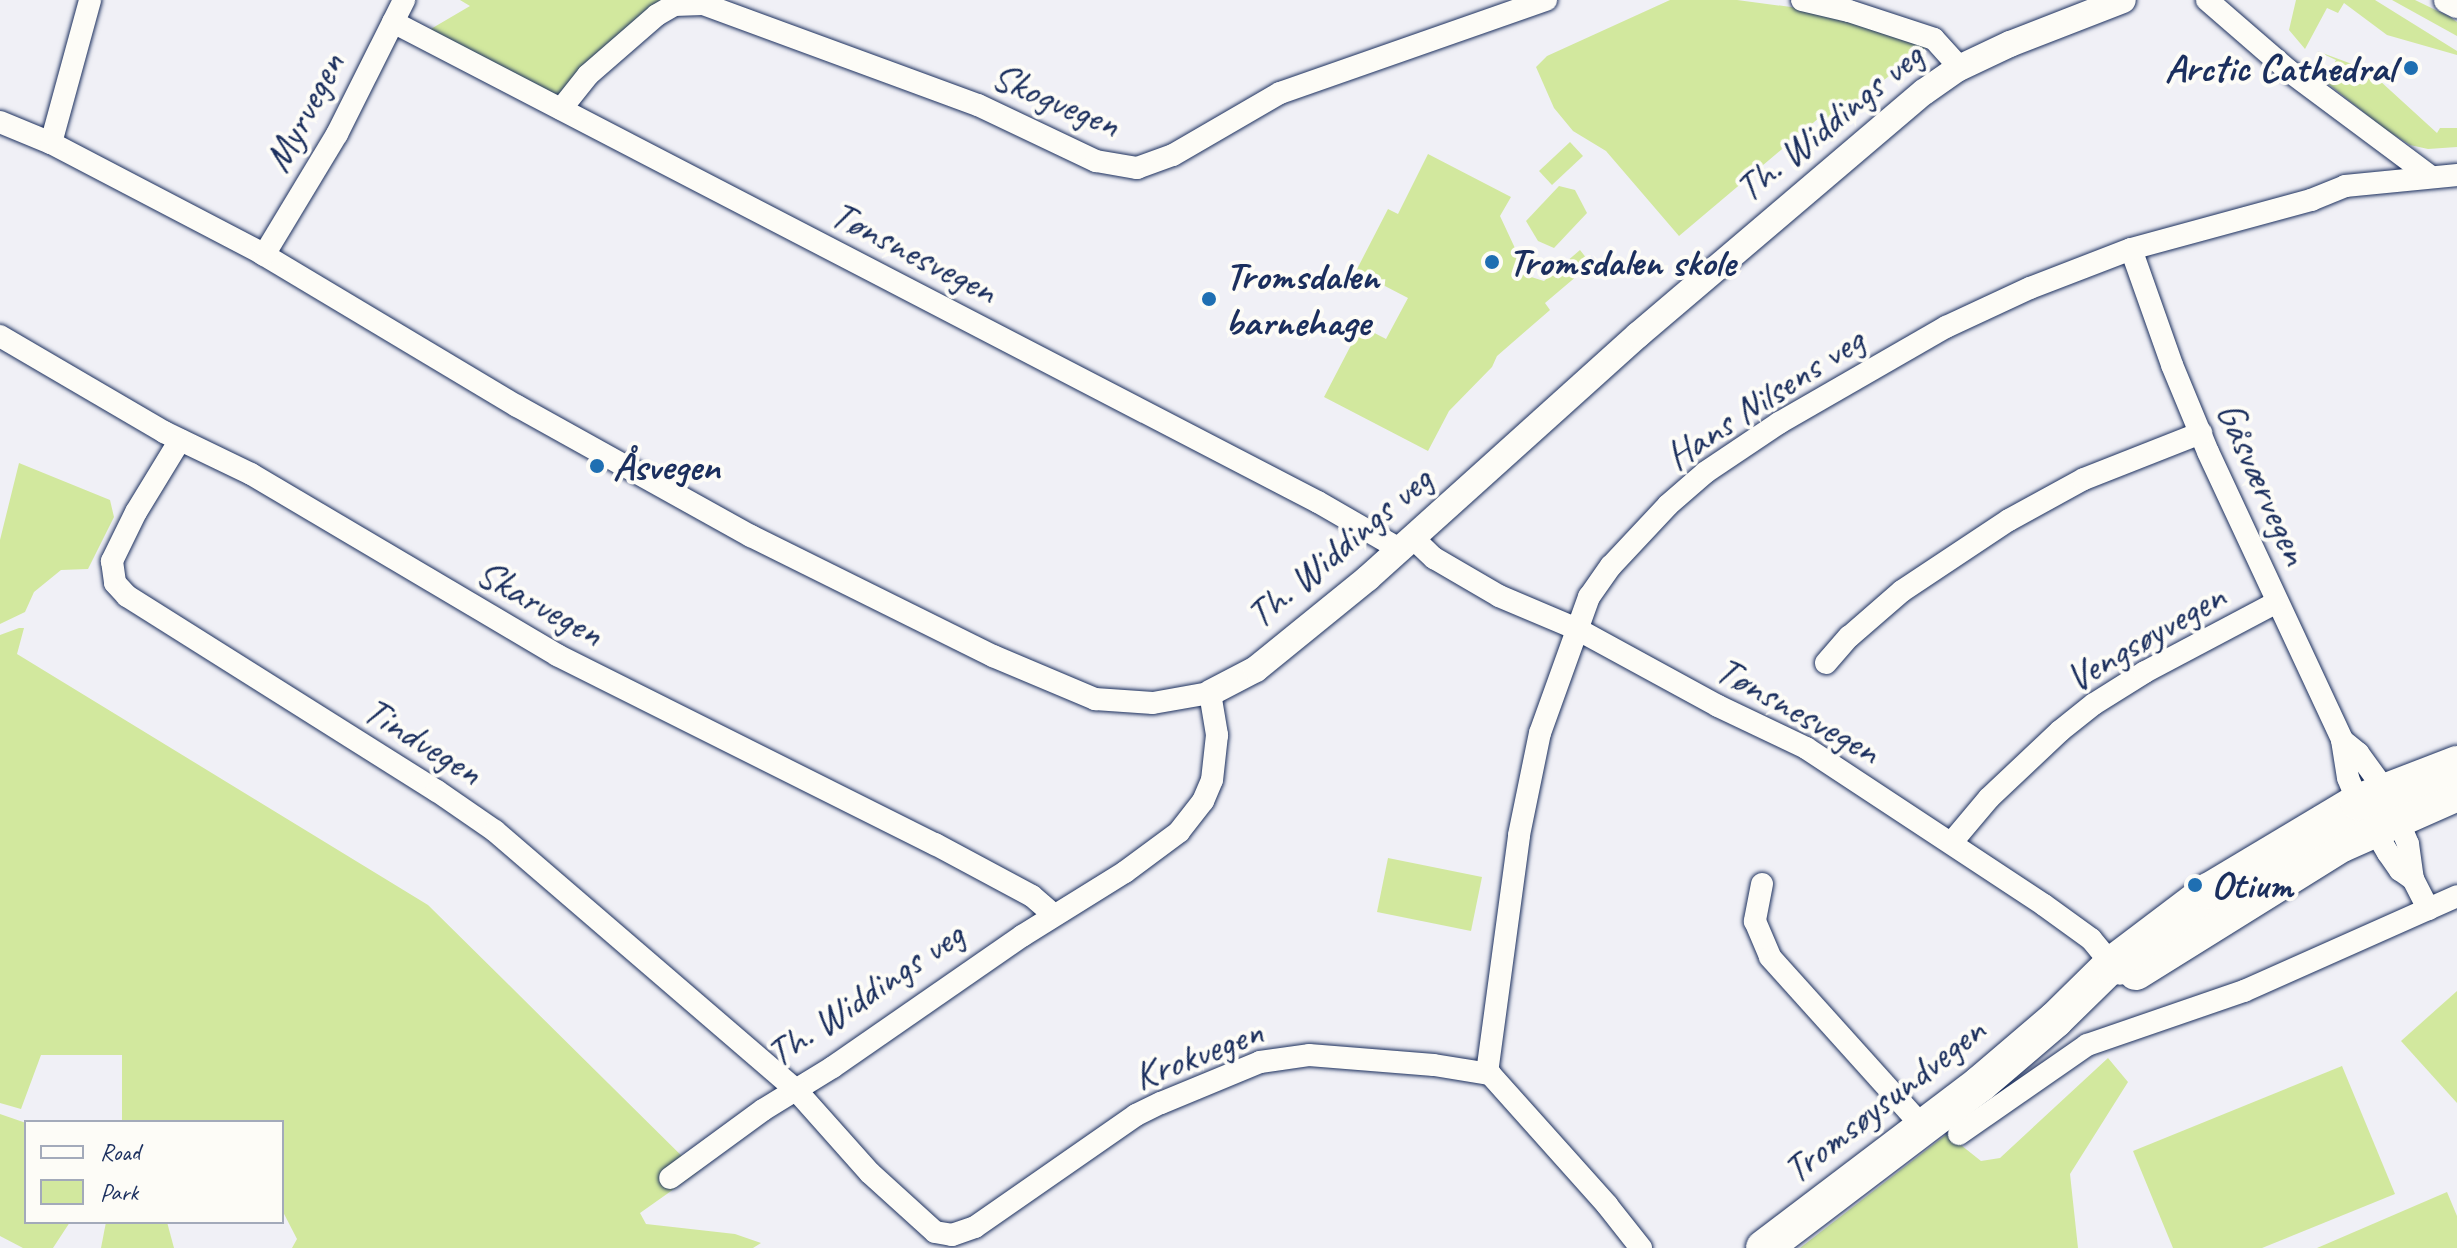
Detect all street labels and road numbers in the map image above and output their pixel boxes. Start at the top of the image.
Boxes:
street label: Th. Widdings veg [1725,32,1933,212]
street label: Myrvegen [253,44,355,180]
street label: Skogvegen [985,52,1127,148]
street label: Tønsnesvegen [823,190,1005,314]
street label: Hans Nilsens veg [1655,316,1873,480]
street label: Gåsværvegen [2206,394,2320,572]
street label: Th. Widdings veg [1236,455,1442,639]
street label: Skarvegen [468,549,612,657]
street label: Vengsøyvegen [2057,572,2233,702]
street label: Tønsnesvegen [1708,645,1888,775]
street label: Tindvegen [355,686,491,796]
street label: Th. Widdings veg [757,910,973,1078]
street label: Tromsøysundvegen [1773,1006,1995,1194]
street label: Krokvegen [1127,1007,1269,1101]

